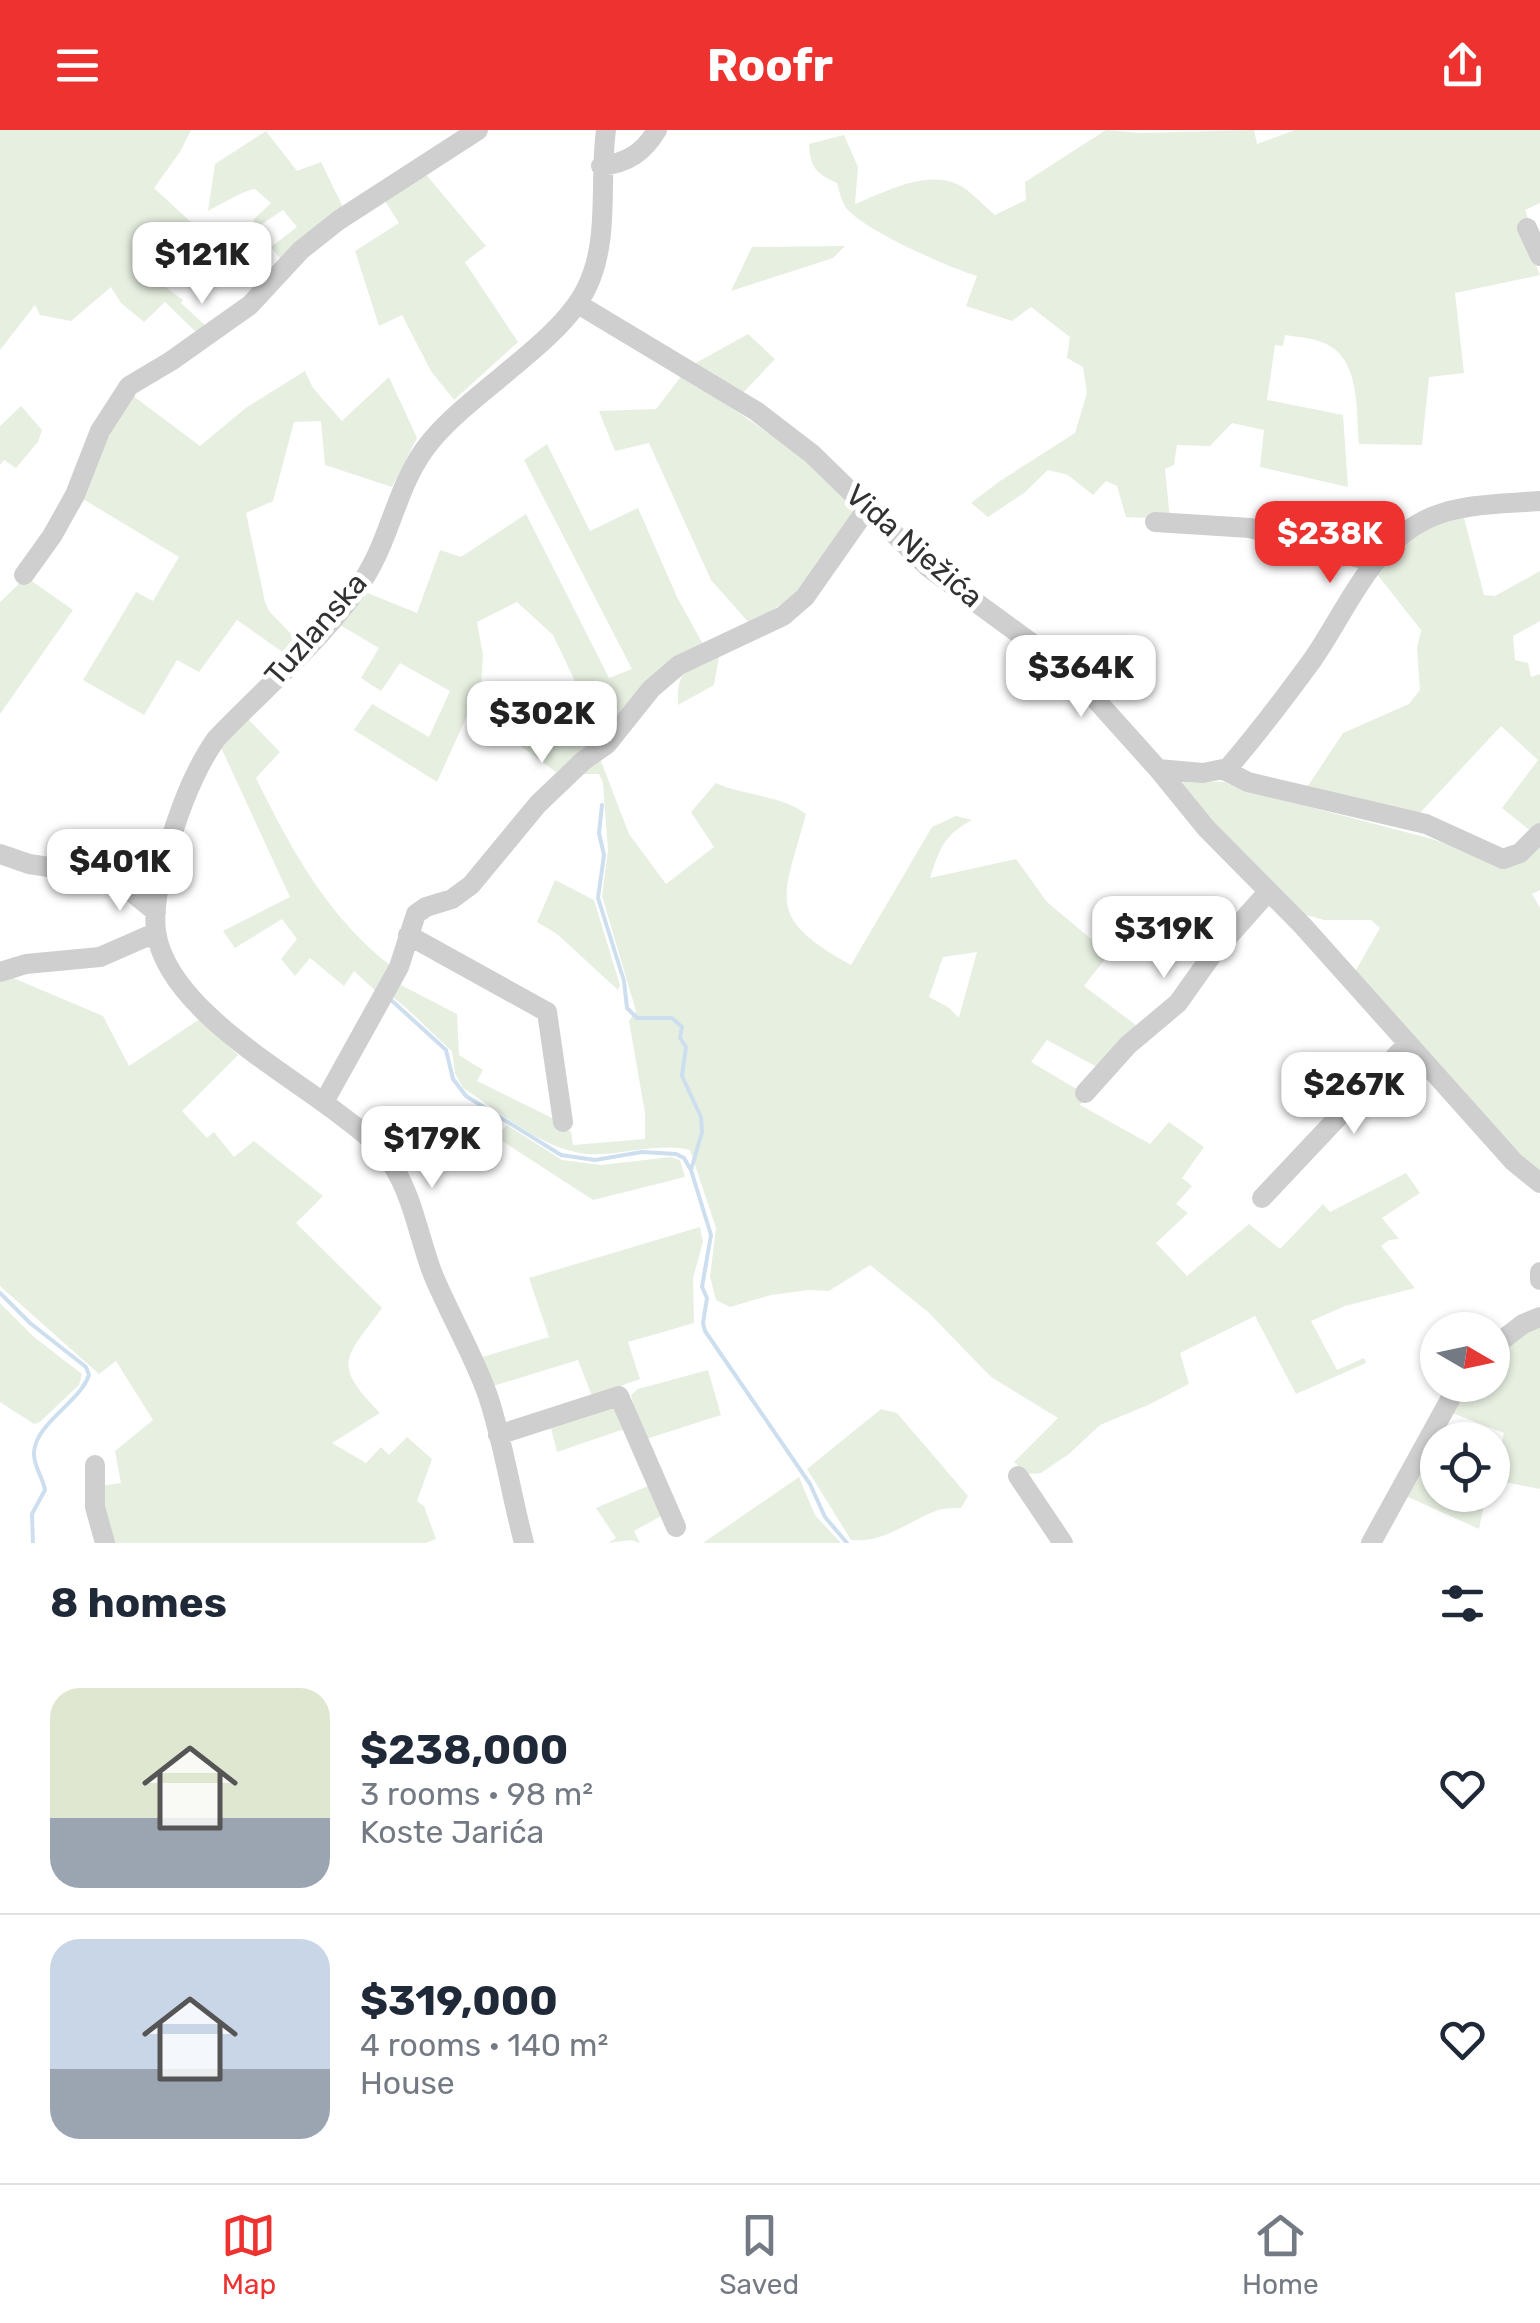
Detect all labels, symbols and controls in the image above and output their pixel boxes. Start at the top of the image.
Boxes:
icon: menu [50,38,105,93]
icon: share [1435,38,1490,93]
text: Roofr [707,39,833,92]
pin: $121K [132,222,272,307]
text: $121K [154,235,250,273]
street label: Vida Nježića [838,477,990,615]
pin: $238K [1260,501,1400,586]
text: $238K [1277,514,1383,552]
street label: Tuzlanska [257,565,375,693]
pin: $364K [1011,635,1151,720]
text: $364K [1028,648,1134,686]
pin: $302K [472,681,612,766]
text: $302K [489,694,595,732]
pin: $401K [50,829,190,914]
text: $401K [69,842,171,880]
pin: $319K [1094,896,1234,981]
text: $319K [1114,909,1214,947]
pin: $267K [1284,1052,1424,1137]
text: $267K [1303,1065,1405,1103]
pin: $179K [362,1106,502,1191]
text: $179K [383,1119,481,1157]
north arrow [1420,1312,1510,1402]
map controls [1420,1312,1510,1512]
button: locate [1420,1422,1510,1512]
icon: filters [1435,1576,1490,1631]
text: 8 homes [50,1578,227,1628]
text: $238,000 [360,1725,568,1775]
icon: home [130,1728,250,1848]
icon: heart [1435,1761,1490,1816]
text: 3 rooms · 98 m² [360,1775,593,1813]
text: Koste Jarića [360,1813,544,1851]
text: $319,000 [360,1976,558,2026]
icon: home [130,1979,250,2099]
icon: heart [1435,2012,1490,2067]
text: 4 rooms · 140 m² [360,2026,608,2064]
text: House [360,2064,455,2102]
tab: Map [221,2208,276,2301]
tab: Saved [719,2208,799,2301]
tab: Home [1242,2208,1319,2301]

